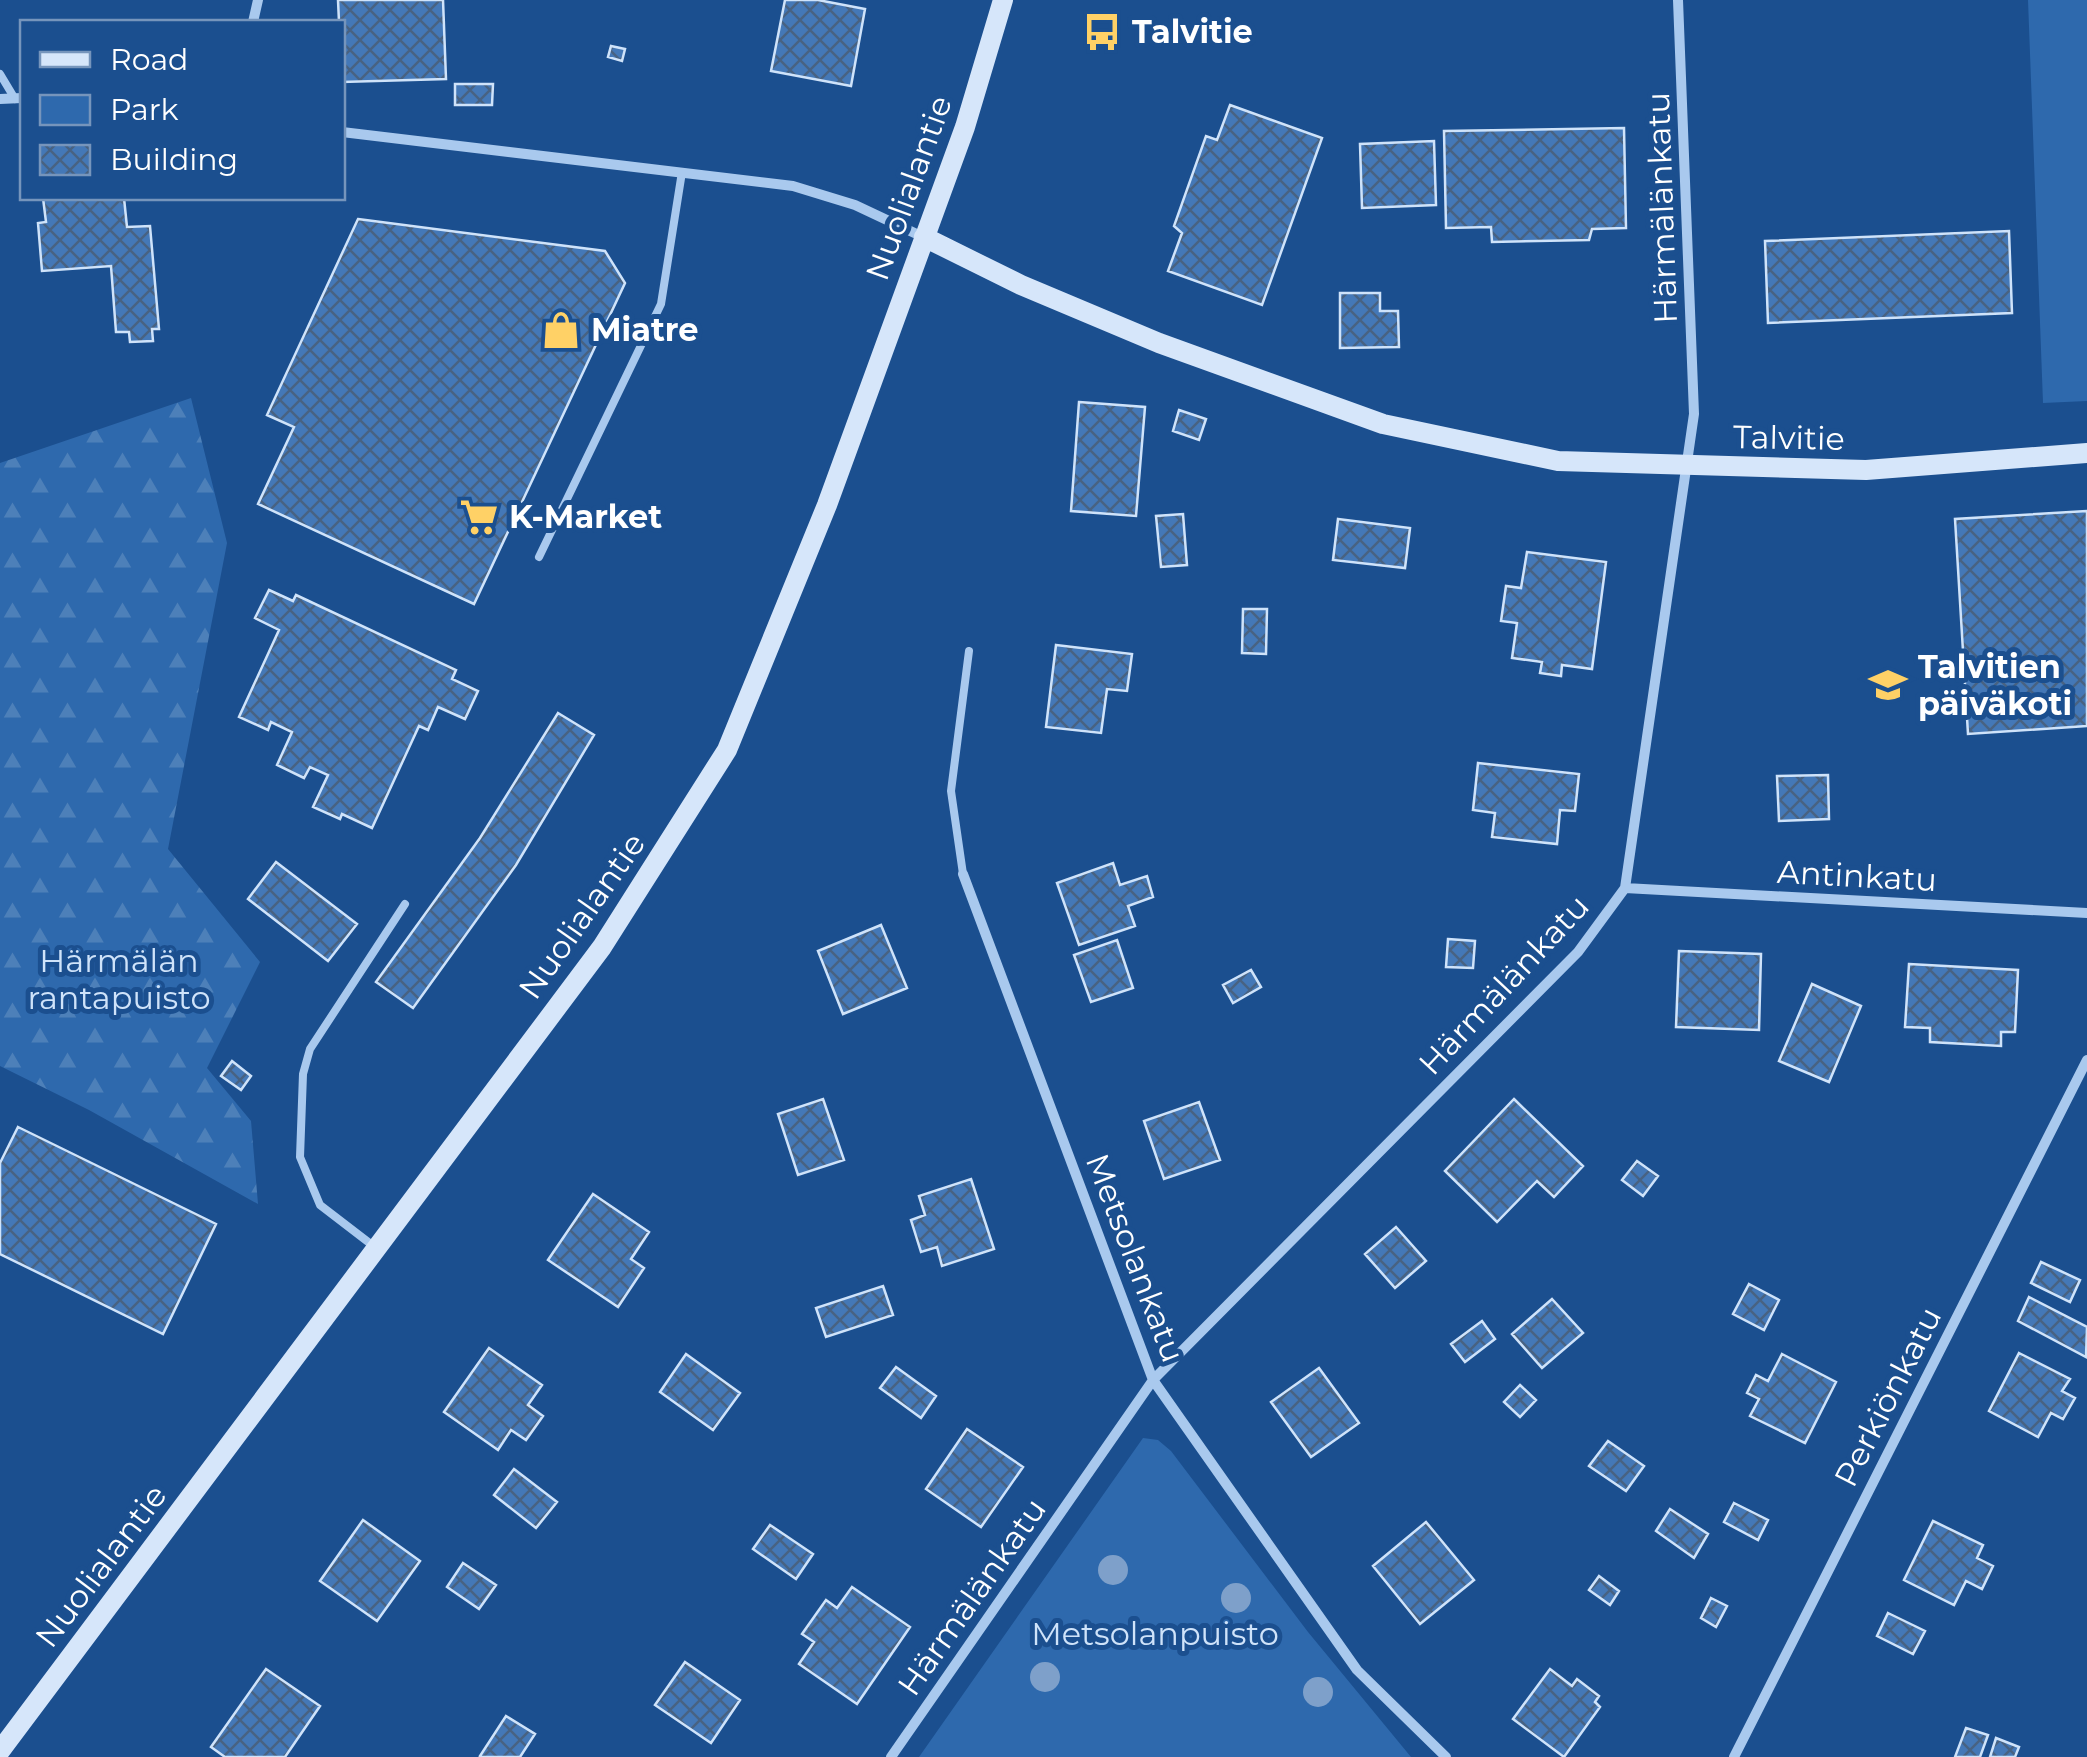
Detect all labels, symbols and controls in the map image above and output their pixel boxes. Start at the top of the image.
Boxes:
bus stop icon: Talvitie [1081,11,1123,53]
place label: Talvitie [1132,12,1253,51]
legend [20,20,345,200]
text: Road [110,41,188,78]
street label: Nuolialantie [857,90,960,286]
text: Park [110,91,179,128]
street label: Härmälänkatu [1638,92,1685,324]
text: Building [110,141,238,178]
shop icon: Miatre [540,309,582,351]
place label: Miatre [591,310,699,349]
street label: Talvitie [1733,417,1845,458]
supermarket icon: K-Market [458,496,500,538]
place label: K-Market [509,497,662,536]
place label: Talvitien päiväkoti [1918,647,2072,723]
school or university icon: Talvitien päiväkoti [1867,664,1909,706]
street label: Nuolialantie [510,825,653,1006]
street label: Antinkatu [1776,852,1938,899]
street label: Härmälänkatu [1410,887,1597,1083]
park label: Härmälän rantapuisto [27,941,211,1017]
street label: Metsolankatu [1078,1148,1193,1367]
street label: Perkiönkatu [1826,1301,1949,1493]
street label: Nuolialantie [27,1477,174,1655]
street label: Härmälänkatu [889,1491,1054,1703]
park label: Metsolanpuisto [1031,1614,1279,1653]

